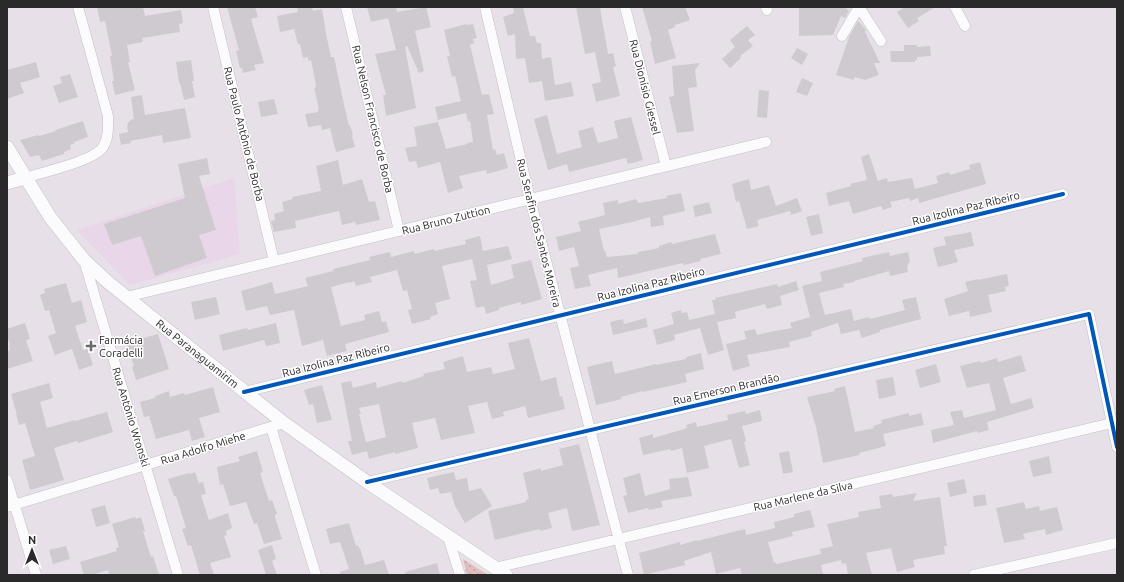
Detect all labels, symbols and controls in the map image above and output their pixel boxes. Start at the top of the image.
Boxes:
street label: Rua Dionísio Giessel [627,38,663,136]
street label: Rua Nelson Francisco de Borba [350,44,396,194]
street label: Rua Paulo Antônio de Borba [221,65,267,203]
street label: Rua Serafin dos Santos Moreira [515,157,563,309]
street label: Rua Izolina Paz Ribeiro [911,189,1021,227]
street label: Rua Bruno Zuttion [401,203,491,237]
street label: Rua Izolina Paz Ribeiro [596,265,706,303]
street label: Rua Paranaguamirim [154,317,241,390]
place label: Farmácia Coradelli [99,334,143,359]
marker: Farmácia Coradelli [86,341,96,351]
street label: Rua Izolina Paz Ribeiro [281,341,391,379]
street label: Rua Antônio Wronski [110,366,152,468]
street label: Rua Emerson Brandão [672,371,780,407]
street label: Rua Adolfo Miehe [159,429,247,467]
street label: Rua Marlene da Silva [752,479,854,513]
north arrow [12,530,52,570]
text: N [28,534,36,546]

